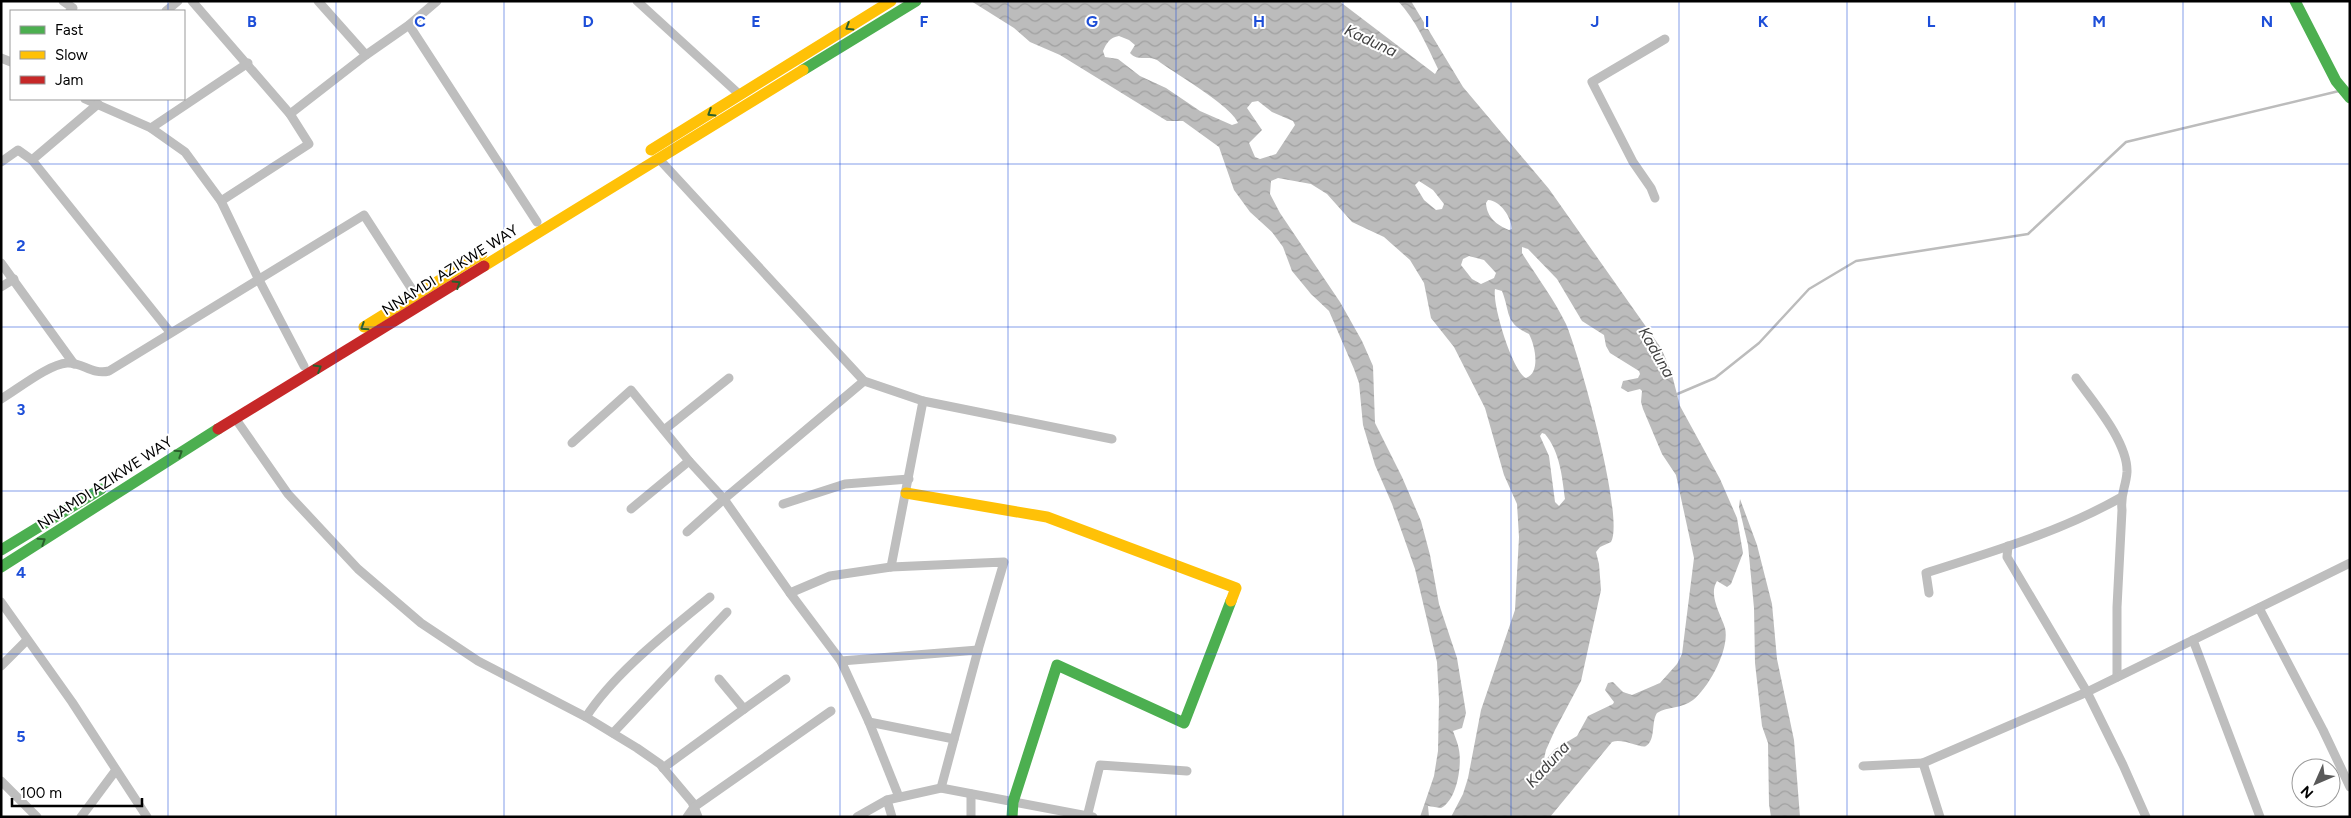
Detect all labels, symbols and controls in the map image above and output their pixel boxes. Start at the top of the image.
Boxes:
legend [10,10,185,100]
text: B [247,12,257,31]
text: C [414,12,426,31]
text: D [582,12,594,31]
text: E [751,12,761,31]
text: F [920,12,929,31]
text: G [1086,12,1098,31]
text: H [1253,12,1265,31]
text: I [1425,12,1429,31]
text: J [1591,12,1599,31]
text: K [1758,12,1769,31]
text: L [1927,12,1936,31]
text: M [2092,12,2106,31]
text: N [2261,12,2273,31]
water label: Kaduna [1342,20,1400,61]
text: Fast [55,21,84,39]
one-way arrow [846,21,855,30]
text: Slow [55,46,88,64]
text: Jam [55,71,83,89]
one-way arrow [707,106,716,116]
street label: NNAMDI AZIKWE WAY [379,221,521,319]
text: 2 [16,236,26,255]
one-way arrow [451,280,460,290]
one-way arrow [361,320,370,330]
water label: Kaduna [1634,323,1679,381]
one-way arrow [312,365,321,375]
text: 3 [17,400,26,419]
street label: NNAMDI AZIKWE WAY [34,433,176,533]
one-way arrow [174,450,183,460]
one-way arrow [37,538,46,547]
text: 4 [16,563,26,582]
text: 5 [16,727,26,746]
water label: Kaduna [1521,738,1573,791]
north arrow [2291,758,2341,808]
scale bar [12,776,142,808]
text: N [2297,782,2317,802]
text: 100 m [20,784,62,802]

